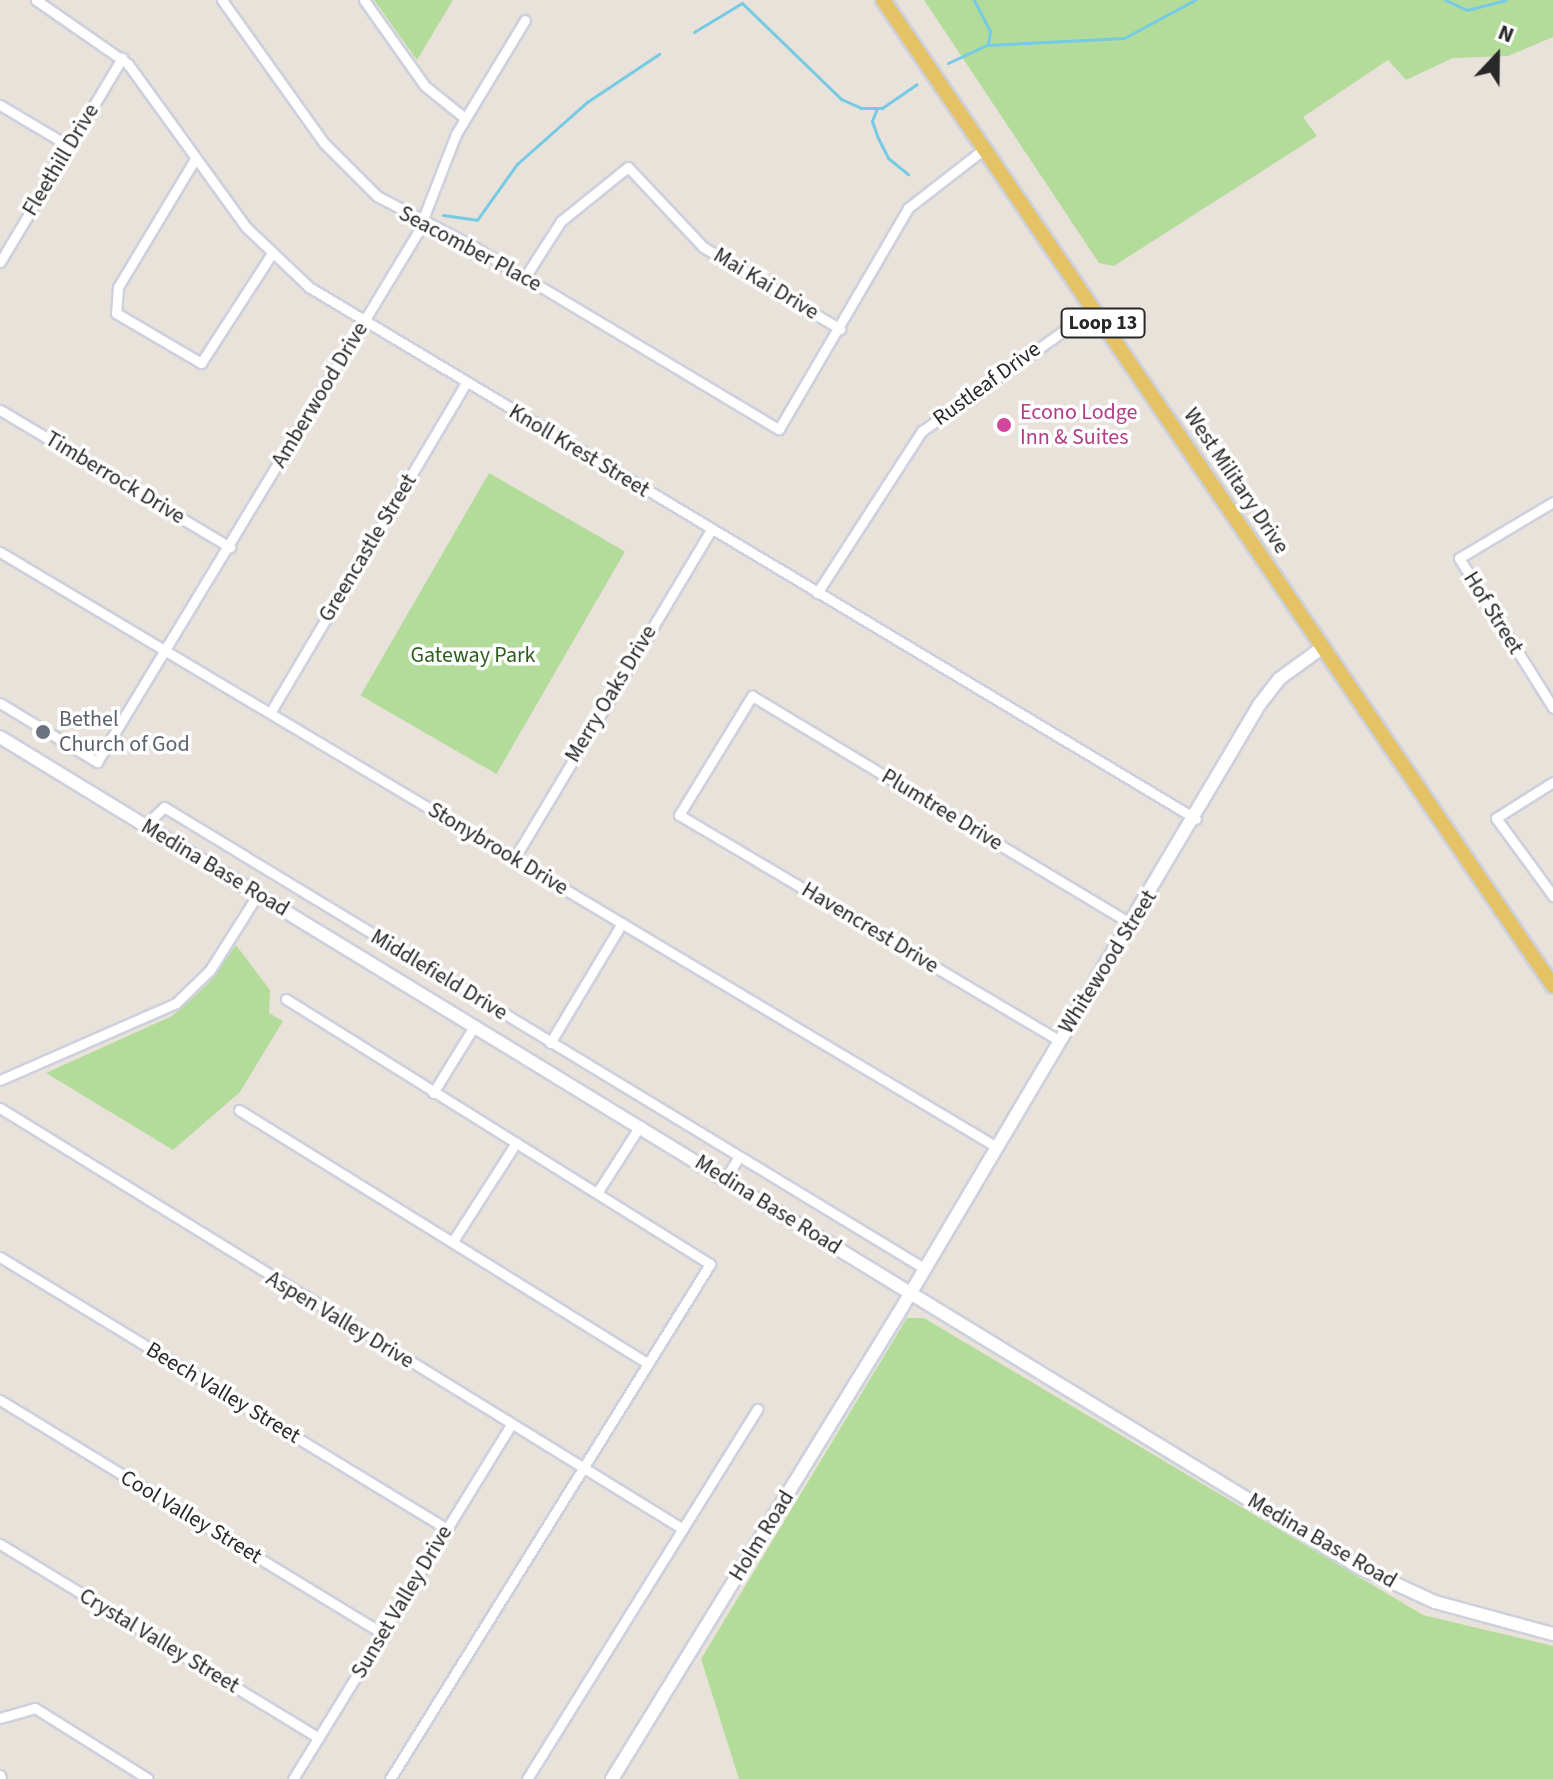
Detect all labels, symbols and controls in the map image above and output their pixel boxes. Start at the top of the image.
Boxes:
north arrow [1457,16,1537,96]
text: N [1493,16,1519,51]
street label: Fleethill Drive [17,99,105,221]
street label: Seacomber Place [394,200,546,298]
street label: Mai Kai Drive [709,242,823,326]
road number: Loop 13 [1059,307,1147,339]
street label: Amberwood Drive [266,317,374,473]
street label: Rustleaf Drive [928,336,1046,432]
street label: Knoll Krest Street [504,399,654,503]
place label: Econo Lodge Inn & Suites [1020,399,1137,450]
street label: West Military Drive [1178,403,1294,559]
marker: Econo Lodge Inn & Suites [995,416,1013,434]
street label: Timberrock Drive [40,426,190,530]
street label: Greencastle Street [313,469,423,627]
street label: Hof Street [1457,567,1529,659]
street label: Merry Oaks Drive [560,621,662,767]
park label: Gateway Park [410,643,536,669]
place label: Bethel Church of God [59,706,190,758]
marker: Bethel Church of God [34,723,52,741]
street label: Plumtree Drive [876,763,1008,857]
street label: Stonybrook Drive [423,797,573,901]
street label: Medina Base Road [136,813,294,923]
street label: Havencrest Drive [797,877,943,979]
street label: Whitewood Street [1053,885,1163,1039]
street label: Middlefield Drive [366,924,512,1026]
street label: Medina Base Road [690,1149,846,1261]
street label: Aspen Valley Drive [261,1265,419,1375]
street label: Beech Valley Street [141,1337,305,1449]
street label: Cool Valley Street [115,1464,267,1570]
street label: Holm Road [724,1486,800,1586]
street label: Medina Base Road [1243,1488,1401,1594]
street label: Sunset Valley Drive [346,1521,458,1683]
street label: Crystal Valley Street [74,1583,244,1699]

